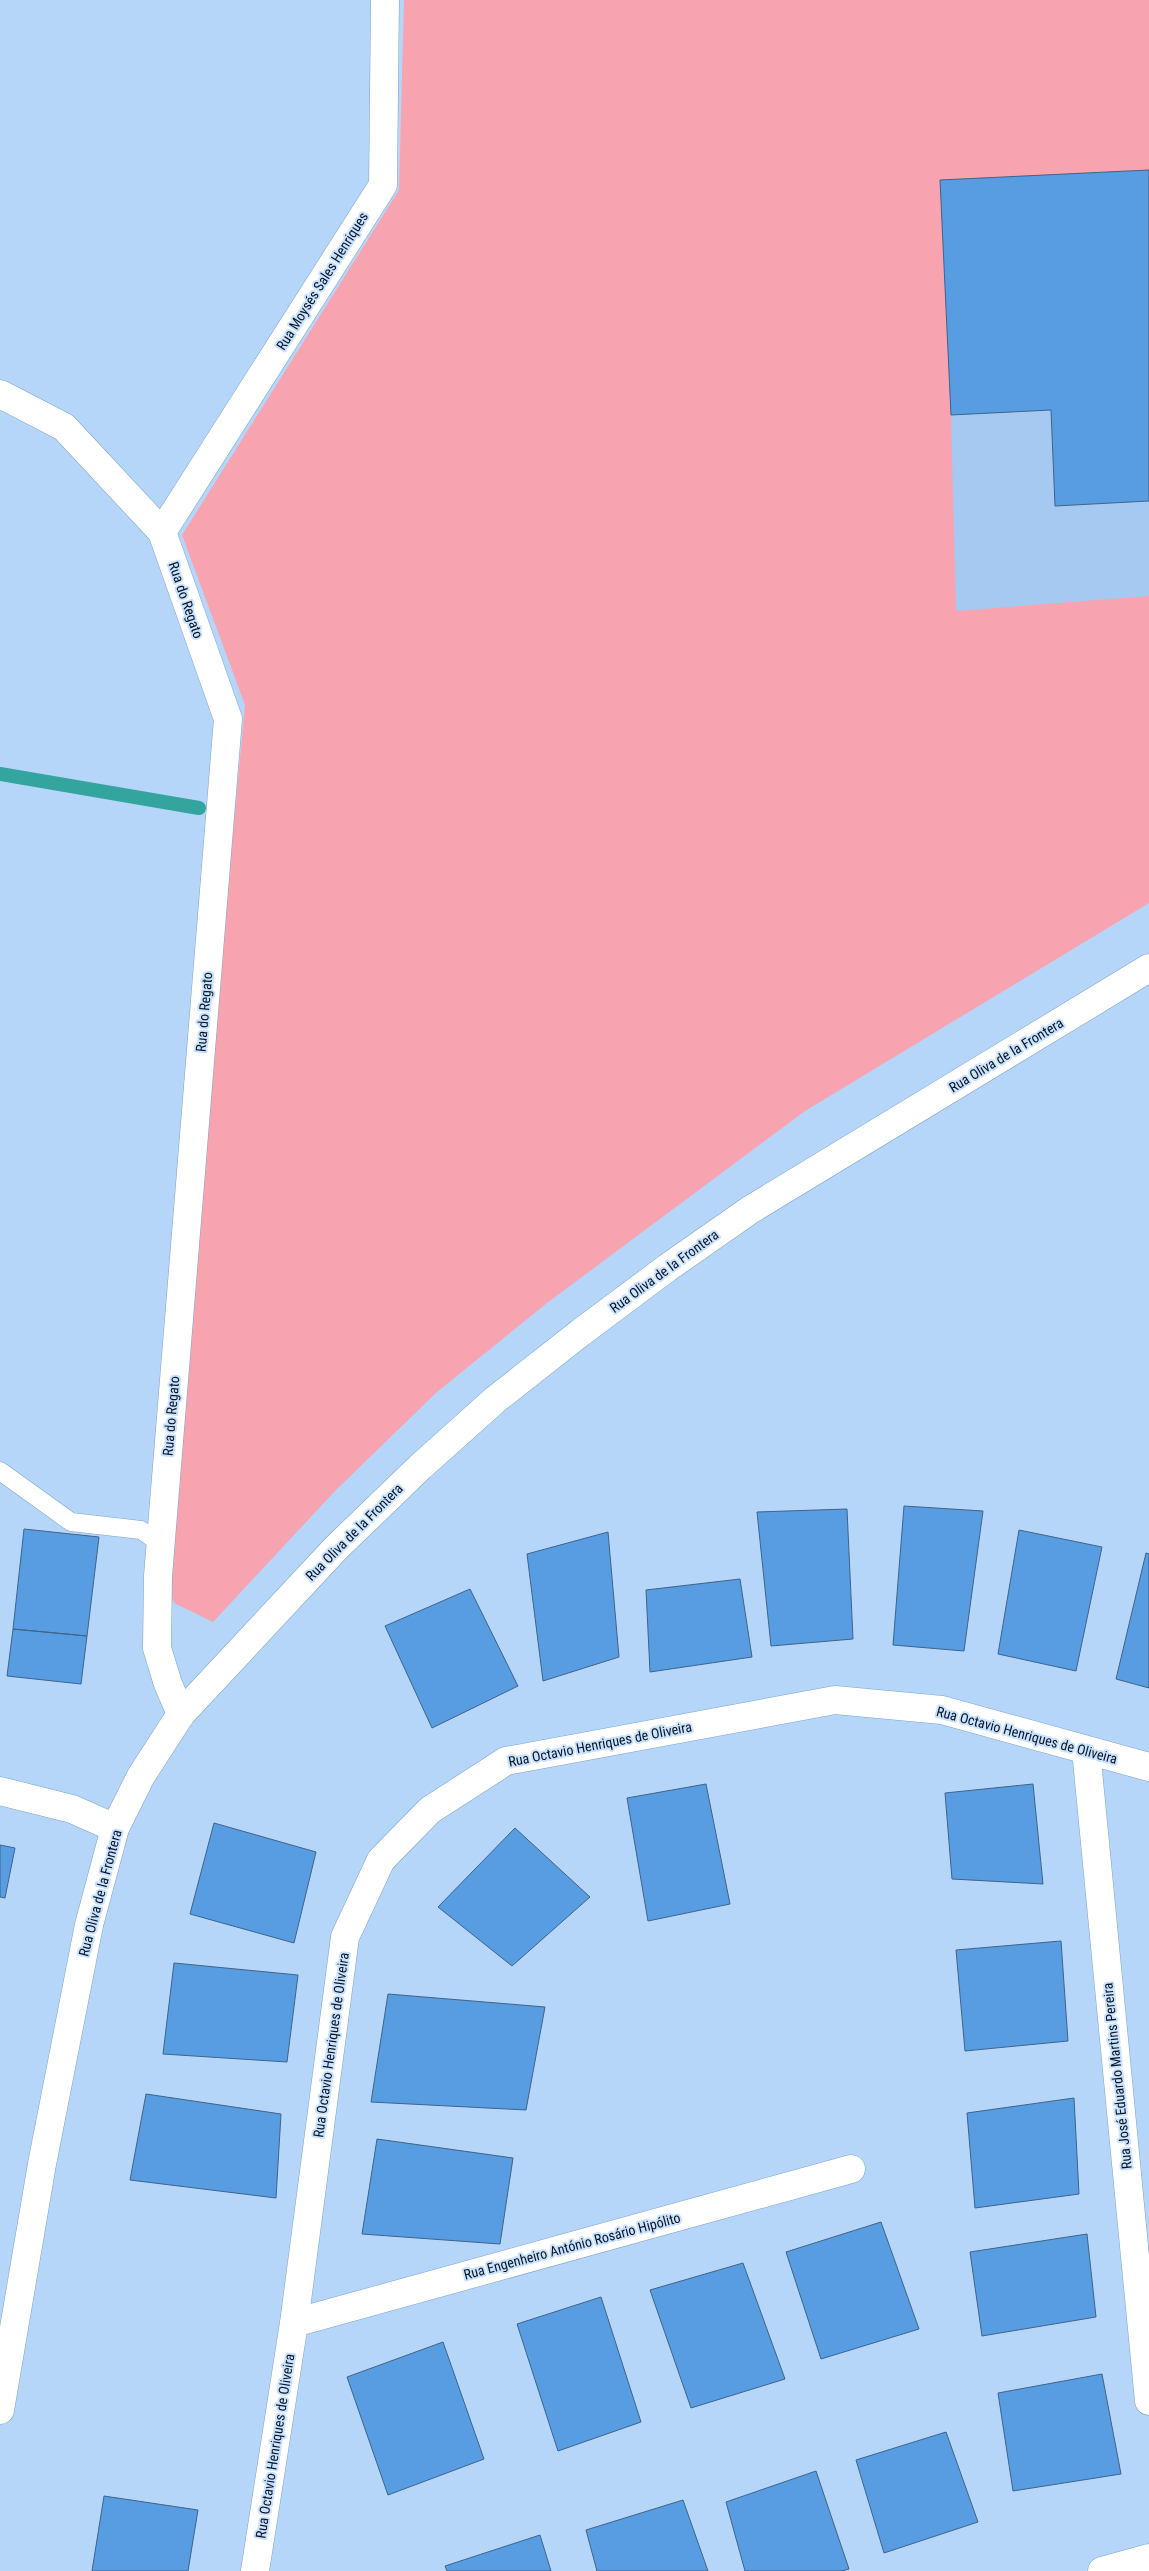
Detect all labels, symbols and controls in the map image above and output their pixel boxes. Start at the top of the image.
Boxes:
street label: Rua Moysés Sales Henriques [273,209,371,353]
street label: Rua do Regato [165,560,207,640]
street label: Rua do Regato [193,971,215,1053]
street label: Rua Oliva de la Frontera [946,1015,1066,1095]
street label: Rua Oliva de la Frontera [607,1226,721,1316]
street label: Rua do Regato [160,1375,182,1457]
street label: Rua Oliva de la Frontera [302,1480,406,1584]
street label: Rua Octavio Henriques de Oliveira [935,1703,1119,1767]
street label: Rua Octavio Henriques de Oliveira [507,1718,693,1770]
street label: Rua Oliva de la Frontera [75,1828,125,1958]
street label: Rua Octavio Henriques de Oliveira [310,1952,352,2138]
street label: Rua José Eduardo Martins Pereira [1099,1982,1135,2170]
street label: Rua Engenheiro António Rosário Hipólito [462,2209,682,2283]
street label: Rua Octavio Henriques de Oliveira [253,2353,297,2539]

